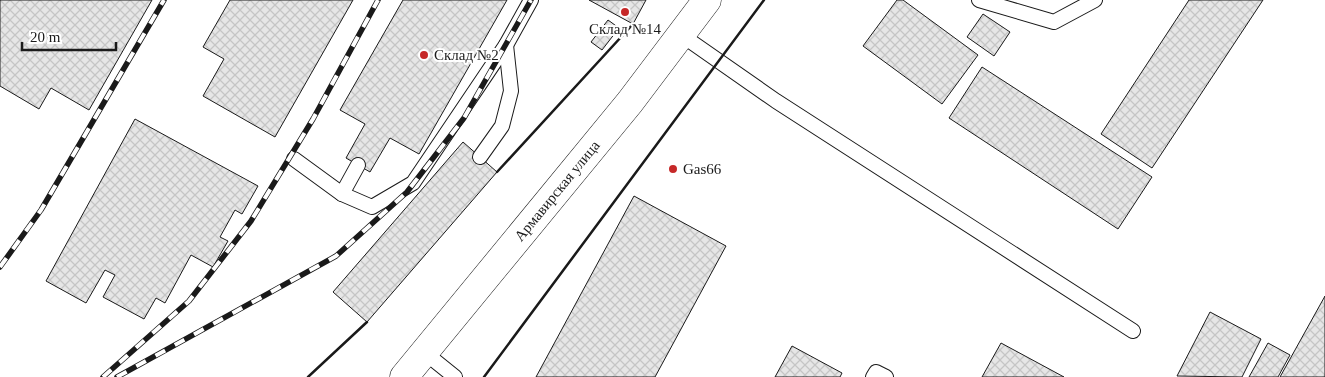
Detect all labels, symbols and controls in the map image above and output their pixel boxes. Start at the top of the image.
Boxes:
marker: Склад №14 [619,6,631,18]
scale bar [22,20,116,52]
place label: Склад №14 [589,21,662,37]
text: 20 m [30,29,61,45]
place label: Склад №2 [434,47,499,63]
marker: Склад №2 [418,49,430,61]
street label: Армавирская улица [511,137,603,244]
place label: Gas66 [683,161,722,177]
marker: Gas66 [667,163,679,175]

